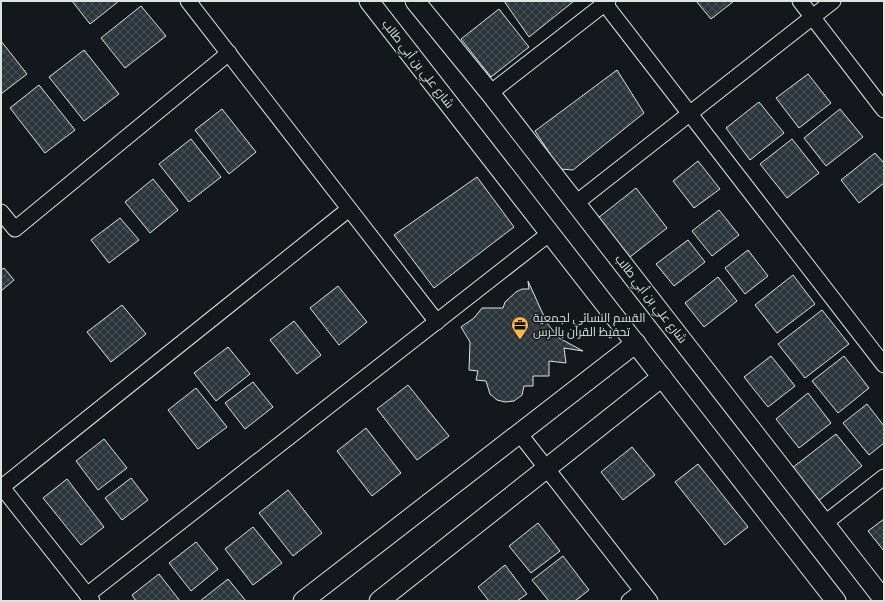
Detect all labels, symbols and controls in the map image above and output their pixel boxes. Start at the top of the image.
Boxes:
street label: شارع علي بن أبي طالب [377,16,458,113]
street label: شارع علي بن أبي طالب [610,251,691,348]
place label: القسم النسائي لجمعية تحفيظ القرآن بالـرس [533,311,646,339]
office icon: القسم النسائي لجمعية تحفيظ القرآن بالـرس [510,315,530,340]

